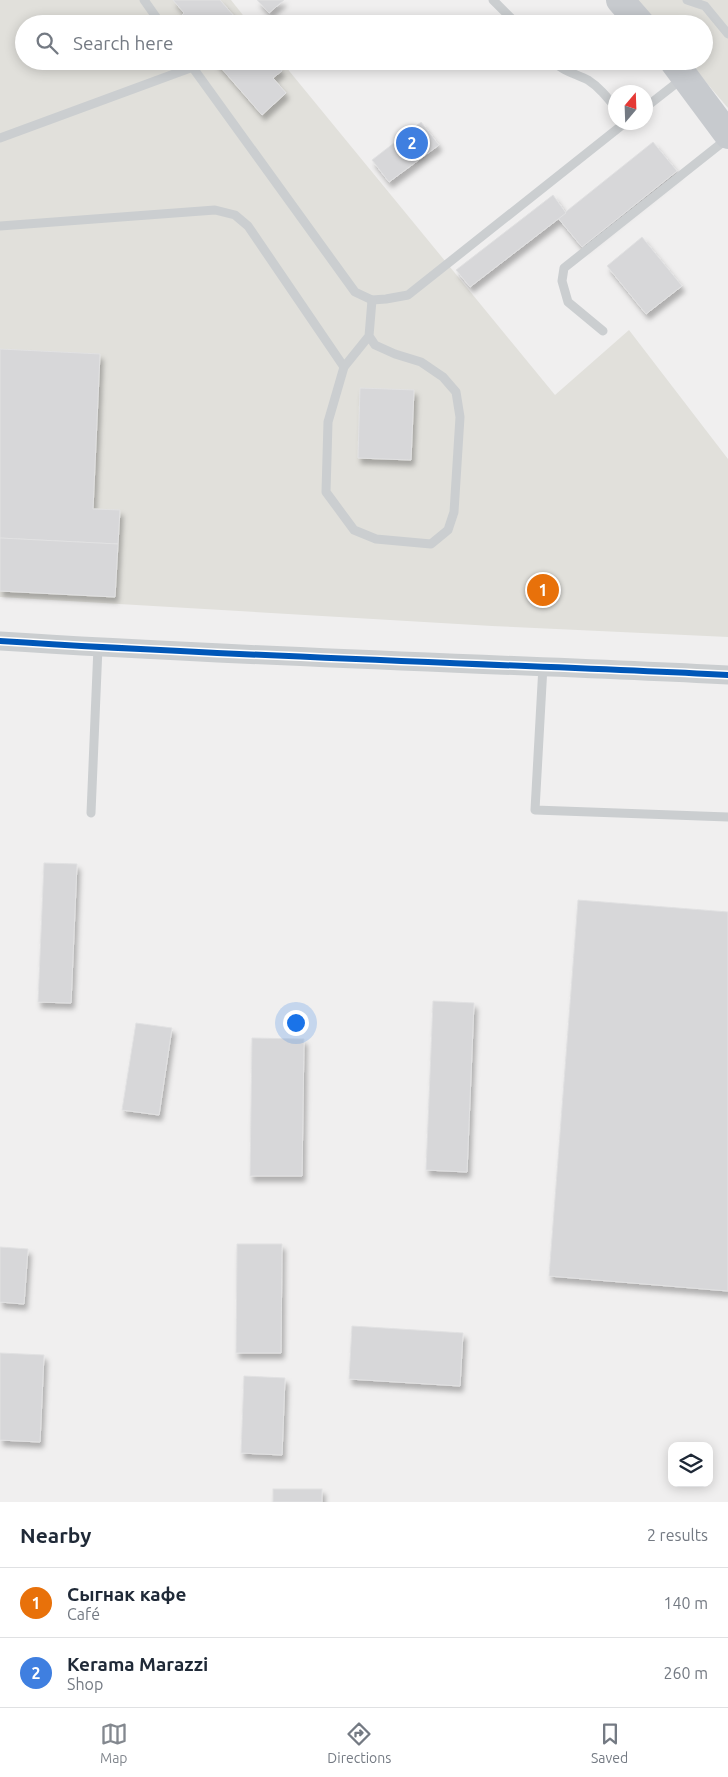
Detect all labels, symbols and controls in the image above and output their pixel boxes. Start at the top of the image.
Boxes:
search box [15,15,713,70]
icon: search [33,29,61,57]
text: Search here [73,32,173,54]
north arrow [608,85,653,130]
pin: 2 [396,124,428,162]
pin: 1 [527,571,559,609]
your location [283,1010,309,1036]
map controls [668,1442,713,1487]
button: layers [668,1442,713,1487]
text: Nearby [20,1523,91,1547]
text: 2 results [647,1526,708,1544]
text: Сыгнак кафе [67,1583,186,1605]
text: 1 [31,1594,41,1612]
text: 140 m [663,1594,708,1612]
text: Café [67,1605,100,1623]
text: Kerama Marazzi [67,1653,208,1675]
text: 2 [31,1664,41,1682]
text: 260 m [663,1664,708,1682]
text: Shop [67,1675,103,1693]
tab: Map [100,1720,128,1766]
tab: Directions [327,1720,391,1766]
tab: Saved [591,1720,628,1766]

